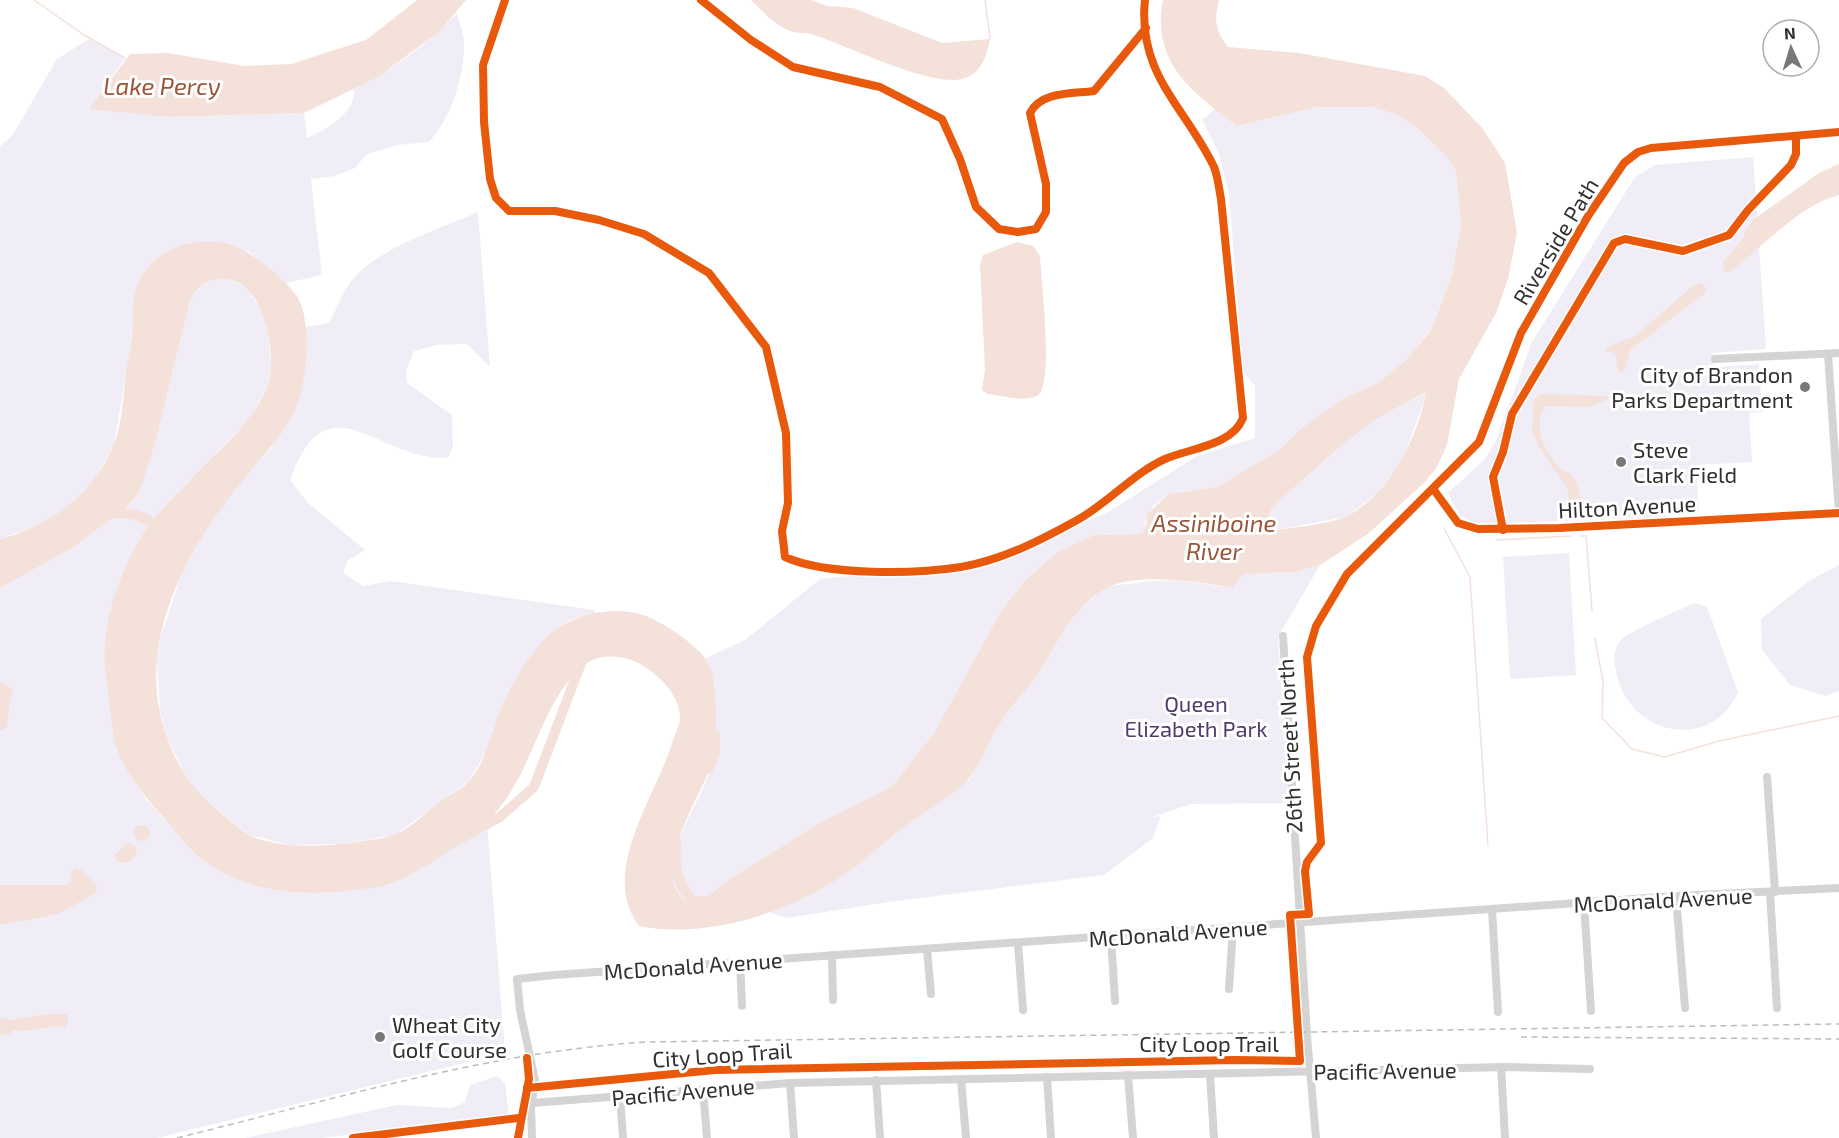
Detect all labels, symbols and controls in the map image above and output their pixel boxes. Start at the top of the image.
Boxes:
north arrow [1761,18,1821,78]
text: N [1783,23,1796,42]
water label: Lake Percy [103,71,221,100]
street label: Riverside Path [1507,173,1603,309]
place label: City of Brandon Parks Department [1611,361,1793,412]
marker: City of Brandon Parks Department [1798,380,1812,394]
place label: Steve Clark Field [1633,436,1737,487]
marker: Steve Clark Field [1614,455,1628,469]
street label: Hilton Avenue [1557,489,1697,523]
water label: Assiniboine River [1151,508,1276,565]
street label: 26th Street North [1271,658,1307,834]
park label: Queen Elizabeth Park [1124,690,1268,741]
street label: McDonald Avenue [1573,881,1753,917]
street label: McDonald Avenue [1088,913,1268,951]
street label: McDonald Avenue [603,946,783,984]
place label: Wheat City Golf Course [392,1011,507,1062]
marker: Wheat City Golf Course [373,1030,387,1044]
street label: City Loop Trail [1139,1030,1279,1056]
street label: City Loop Trail [652,1036,793,1072]
street label: Pacific Avenue [1313,1056,1457,1084]
street label: Pacific Avenue [610,1072,756,1110]

